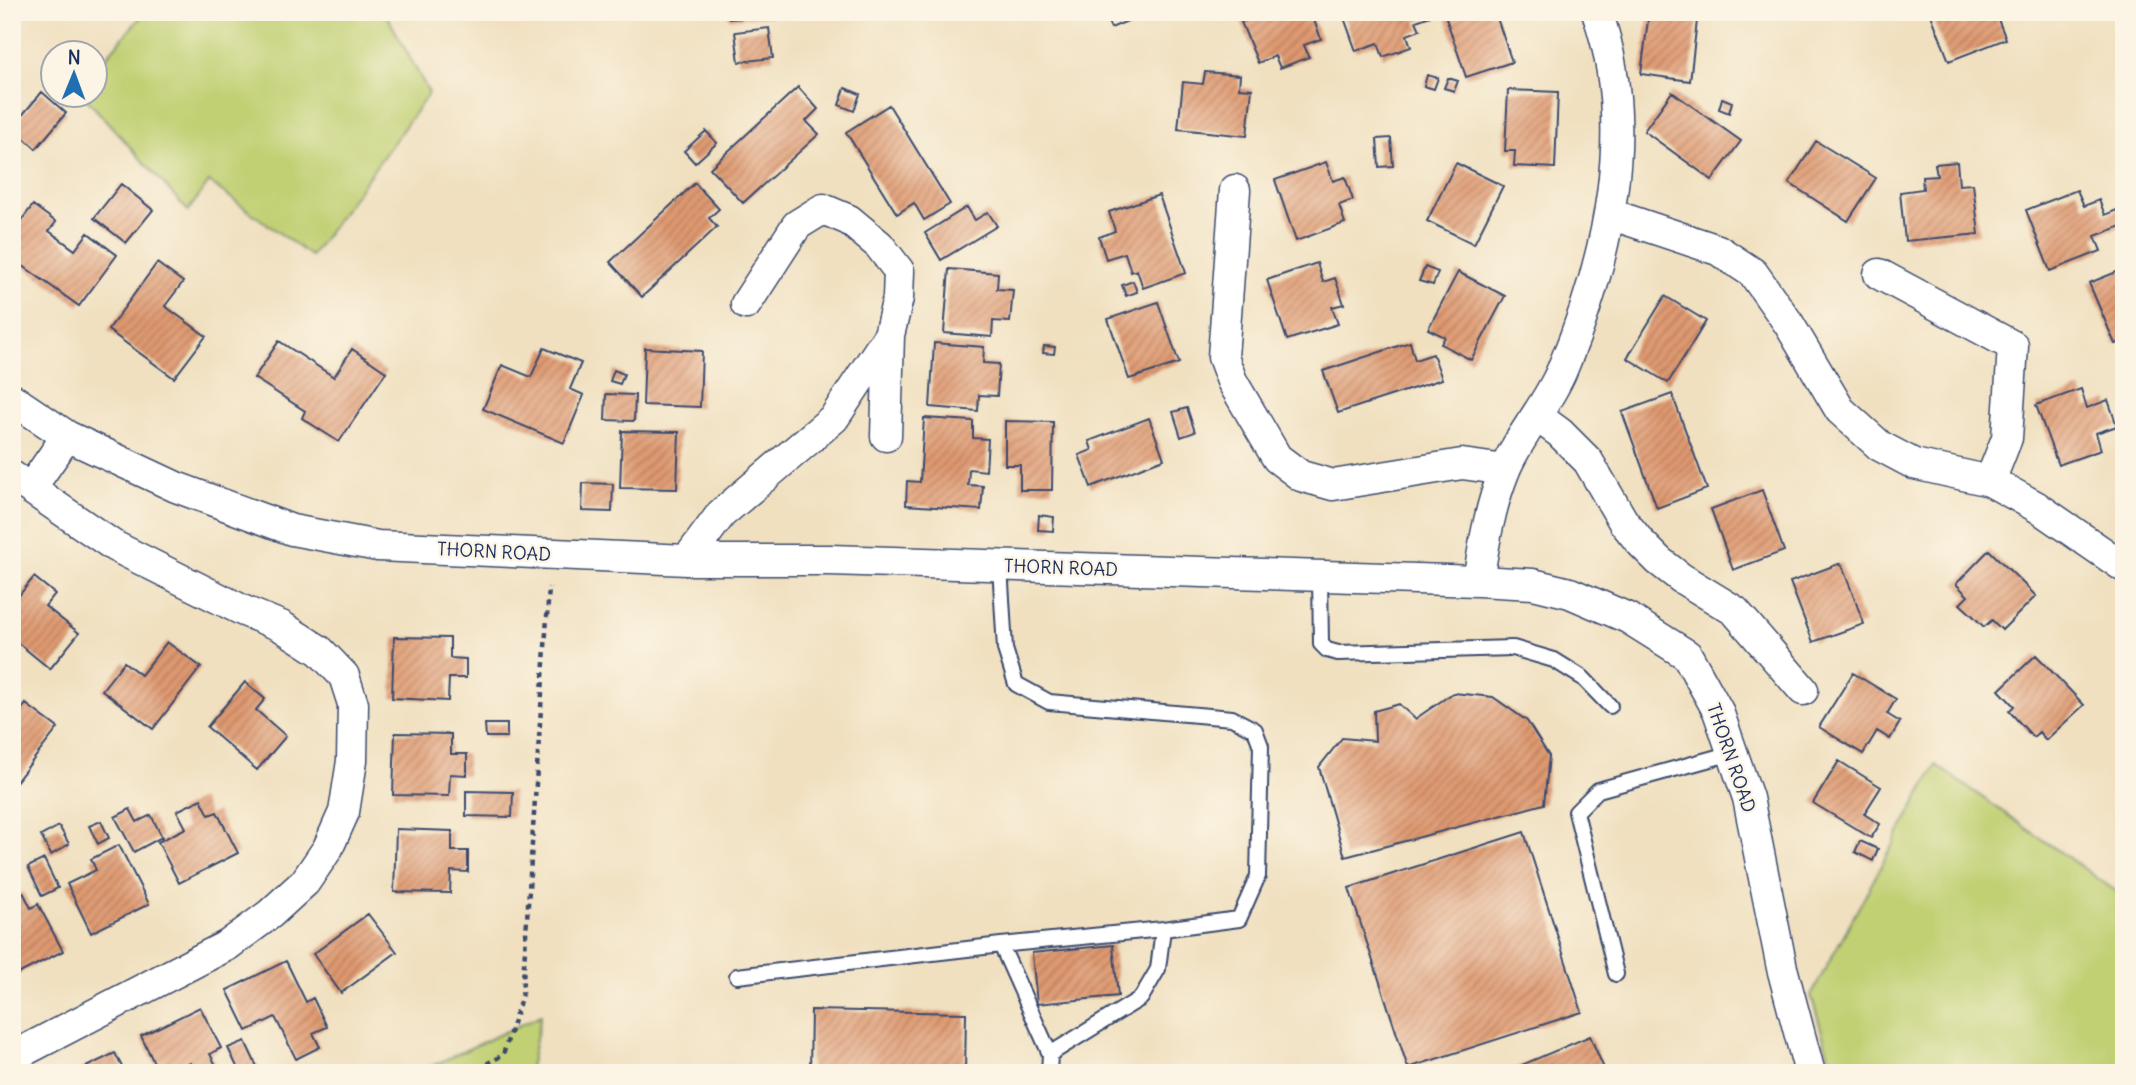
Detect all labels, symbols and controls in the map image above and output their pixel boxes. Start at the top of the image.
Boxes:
north arrow [38,38,108,108]
text: N [68,45,81,69]
street label: THORN ROAD [436,537,552,566]
street label: THORN ROAD [1004,554,1118,581]
street label: THORN ROAD [1702,700,1761,816]

